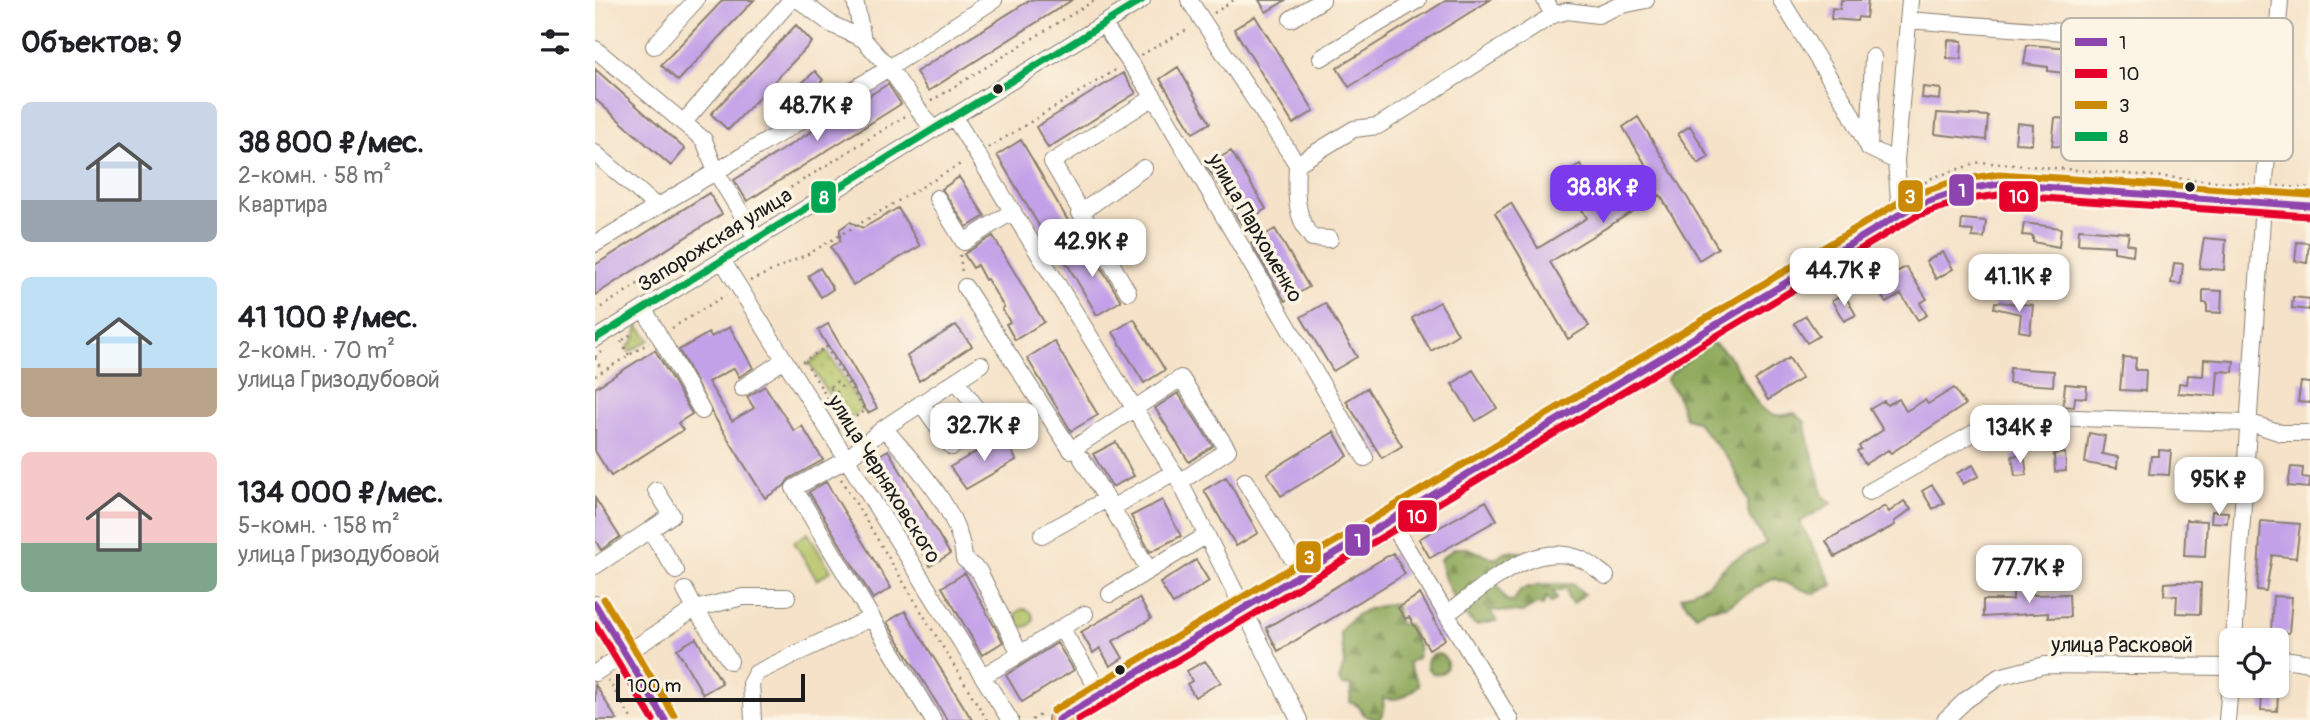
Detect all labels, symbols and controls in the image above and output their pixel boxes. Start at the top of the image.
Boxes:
legend [2061,18,2293,161]
icon: filters [536,23,574,61]
text: Объектов: 9 [21,24,182,61]
text: 1 [2119,31,2126,55]
text: 10 [2119,62,2139,86]
unlabelled marker [991,82,1005,96]
pin: 48.7K ₽ [752,83,882,143]
text: 48.7K ₽ [780,91,854,120]
text: 3 [2119,94,2130,118]
text: 38 800 ₽/мес. [238,124,424,161]
text: 8 [2119,125,2129,149]
icon: home [77,130,161,214]
street label: улица Пархоменко [1201,148,1309,307]
text: 2-комн. · 58 m² [238,161,391,190]
pin: 38.8K ₽ [1538,166,1668,225]
text: 38.8K ₽ [1566,173,1640,202]
line badge: 1 [1948,173,1975,207]
line badge: 3 [1897,179,1924,213]
text: 1 [1958,179,1966,203]
line badge: 8 [810,180,837,214]
line badge: 10 [1998,180,2039,213]
unlabelled marker [2183,180,2197,194]
street label: Запорожская улица [633,182,797,298]
text: 3 [1905,185,1915,209]
text: 10 [2009,185,2029,209]
text: 8 [819,186,829,210]
text: Квартира [238,190,327,219]
pin: 42.9K ₽ [1027,219,1157,279]
text: 42.9K ₽ [1054,227,1130,256]
pin: 44.7K ₽ [1779,248,1909,308]
pin: 41.1K ₽ [1954,254,2084,314]
text: 44.7K ₽ [1806,256,1882,285]
text: 41.1K ₽ [1984,262,2054,291]
text: 41 100 ₽/мес. [238,299,418,336]
icon: home [77,305,161,389]
text: 2-комн. · 70 m² [238,336,395,365]
text: улица Гризодубовой [238,365,440,394]
street label: улица Черняховского [821,389,947,568]
pin: 32.7K ₽ [919,404,1049,463]
pin: 134K ₽ [1963,406,2077,465]
text: 32.7K ₽ [946,411,1022,440]
text: 134K ₽ [1986,413,2054,442]
pin: 95K ₽ [2170,458,2268,517]
text: 95K ₽ [2191,465,2247,494]
text: 134 000 ₽/мес. [238,474,444,511]
icon: home [77,480,161,564]
line badge: 10 [1397,499,1438,533]
text: 10 [1407,505,1427,529]
text: 5-комн. · 158 m² [238,511,400,540]
line badge: 1 [1344,523,1371,557]
text: 1 [1354,529,1362,553]
text: улица Гризодубовой [238,540,440,569]
line badge: 3 [1295,540,1322,574]
text: 3 [1304,546,1314,570]
pin: 77.7K ₽ [1964,546,2094,605]
text: 77.7K ₽ [1992,553,2066,582]
map controls [2219,628,2289,698]
button: locate [2219,628,2289,698]
street label: улица Расковой [2050,632,2193,659]
unlabelled marker [1113,663,1127,677]
scale bar [616,671,805,703]
text: 100 m [627,674,681,698]

